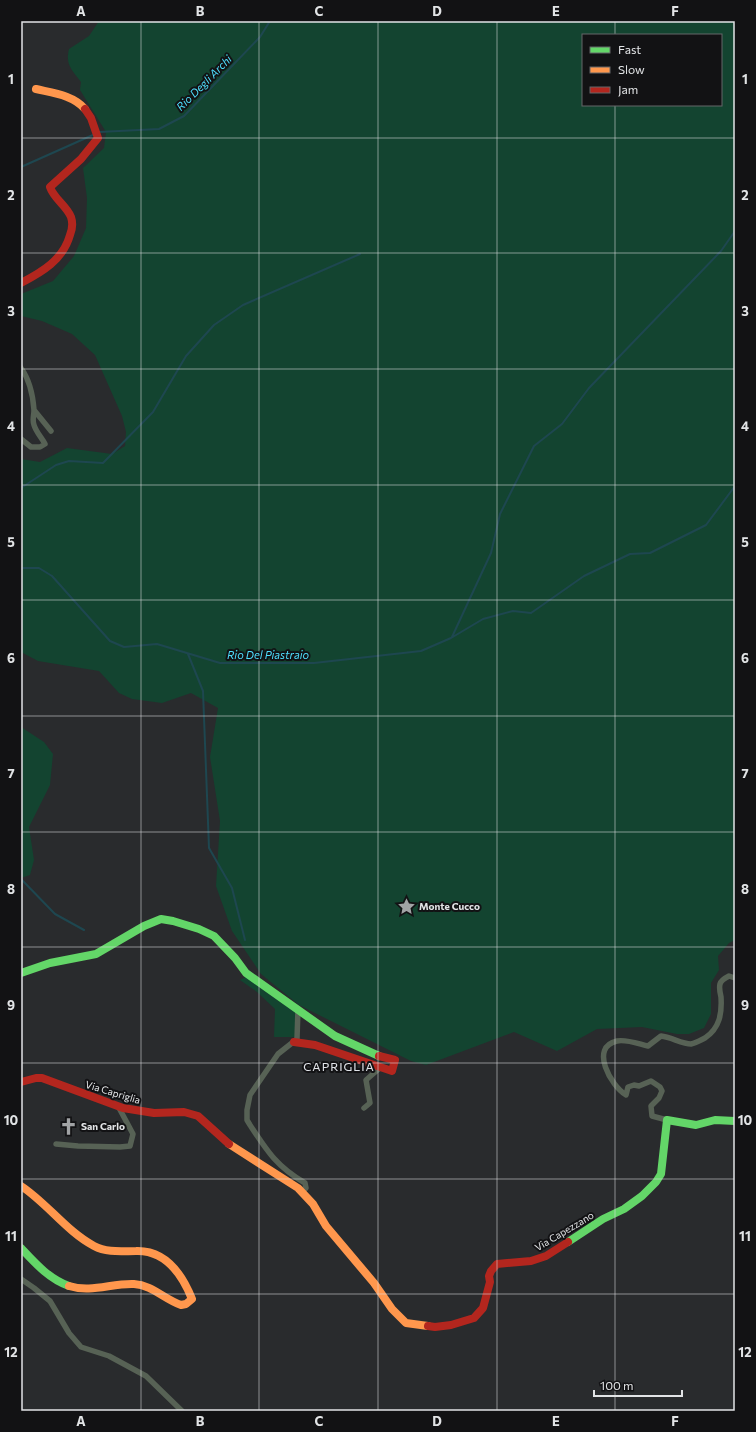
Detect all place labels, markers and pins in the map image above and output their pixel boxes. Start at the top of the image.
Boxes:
place icon: Monte Cucco [396,896,416,916]
place label: Monte Cucco [419,900,480,912]
church icon: San Carlo [58,1116,78,1136]
place label: San Carlo [81,1120,125,1132]

